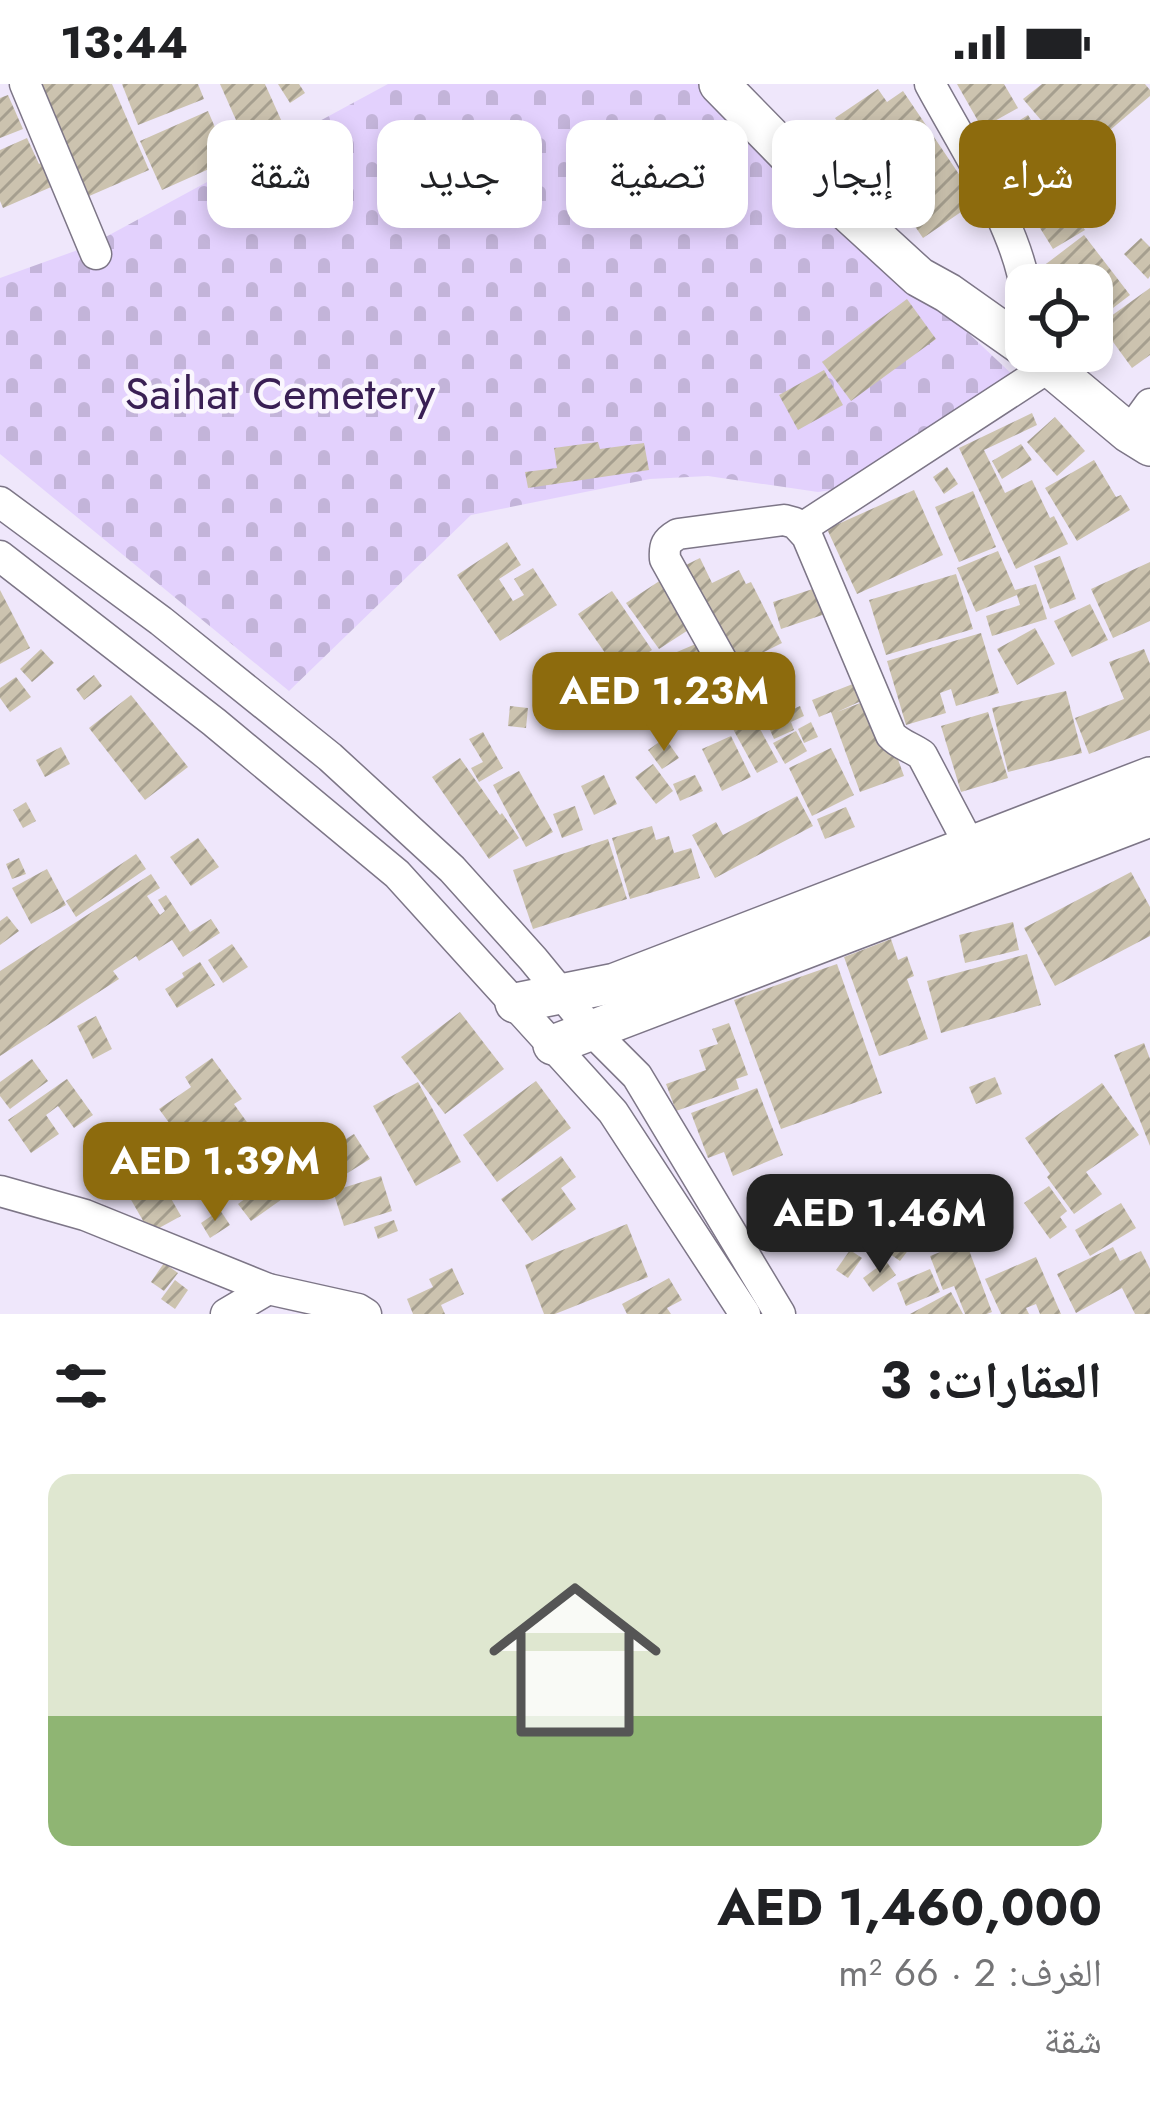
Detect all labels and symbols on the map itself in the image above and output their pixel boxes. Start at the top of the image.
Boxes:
park label: Saihat Cemetery [125,361,435,426]
pin: AED 1.23M [527,652,801,754]
pin: AED 1.39M [78,1122,352,1224]
pin: AED 1.46M [743,1174,1017,1276]

